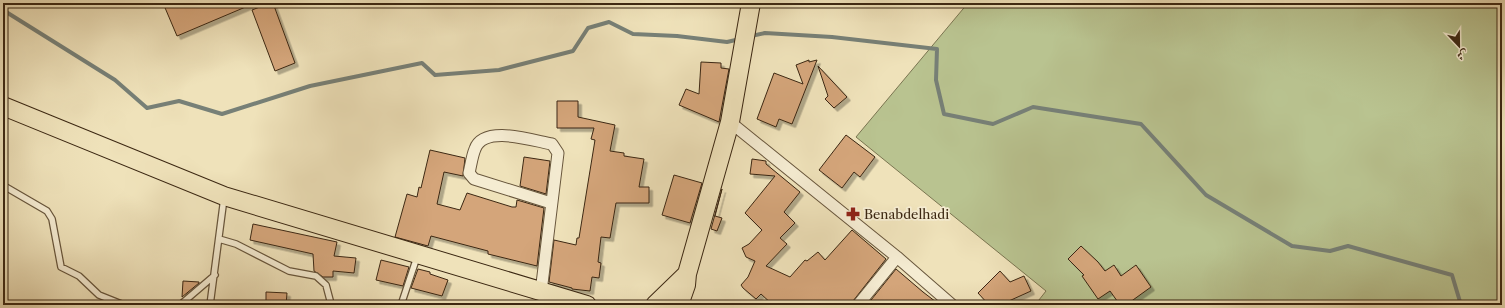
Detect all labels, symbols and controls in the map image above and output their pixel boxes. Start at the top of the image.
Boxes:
north arrow [1439,26,1479,66]
text: ش [1455,47,1470,64]
pharmacy icon: Benabdelhadi [845,206,861,222]
place label: Benabdelhadi [864,206,949,222]

